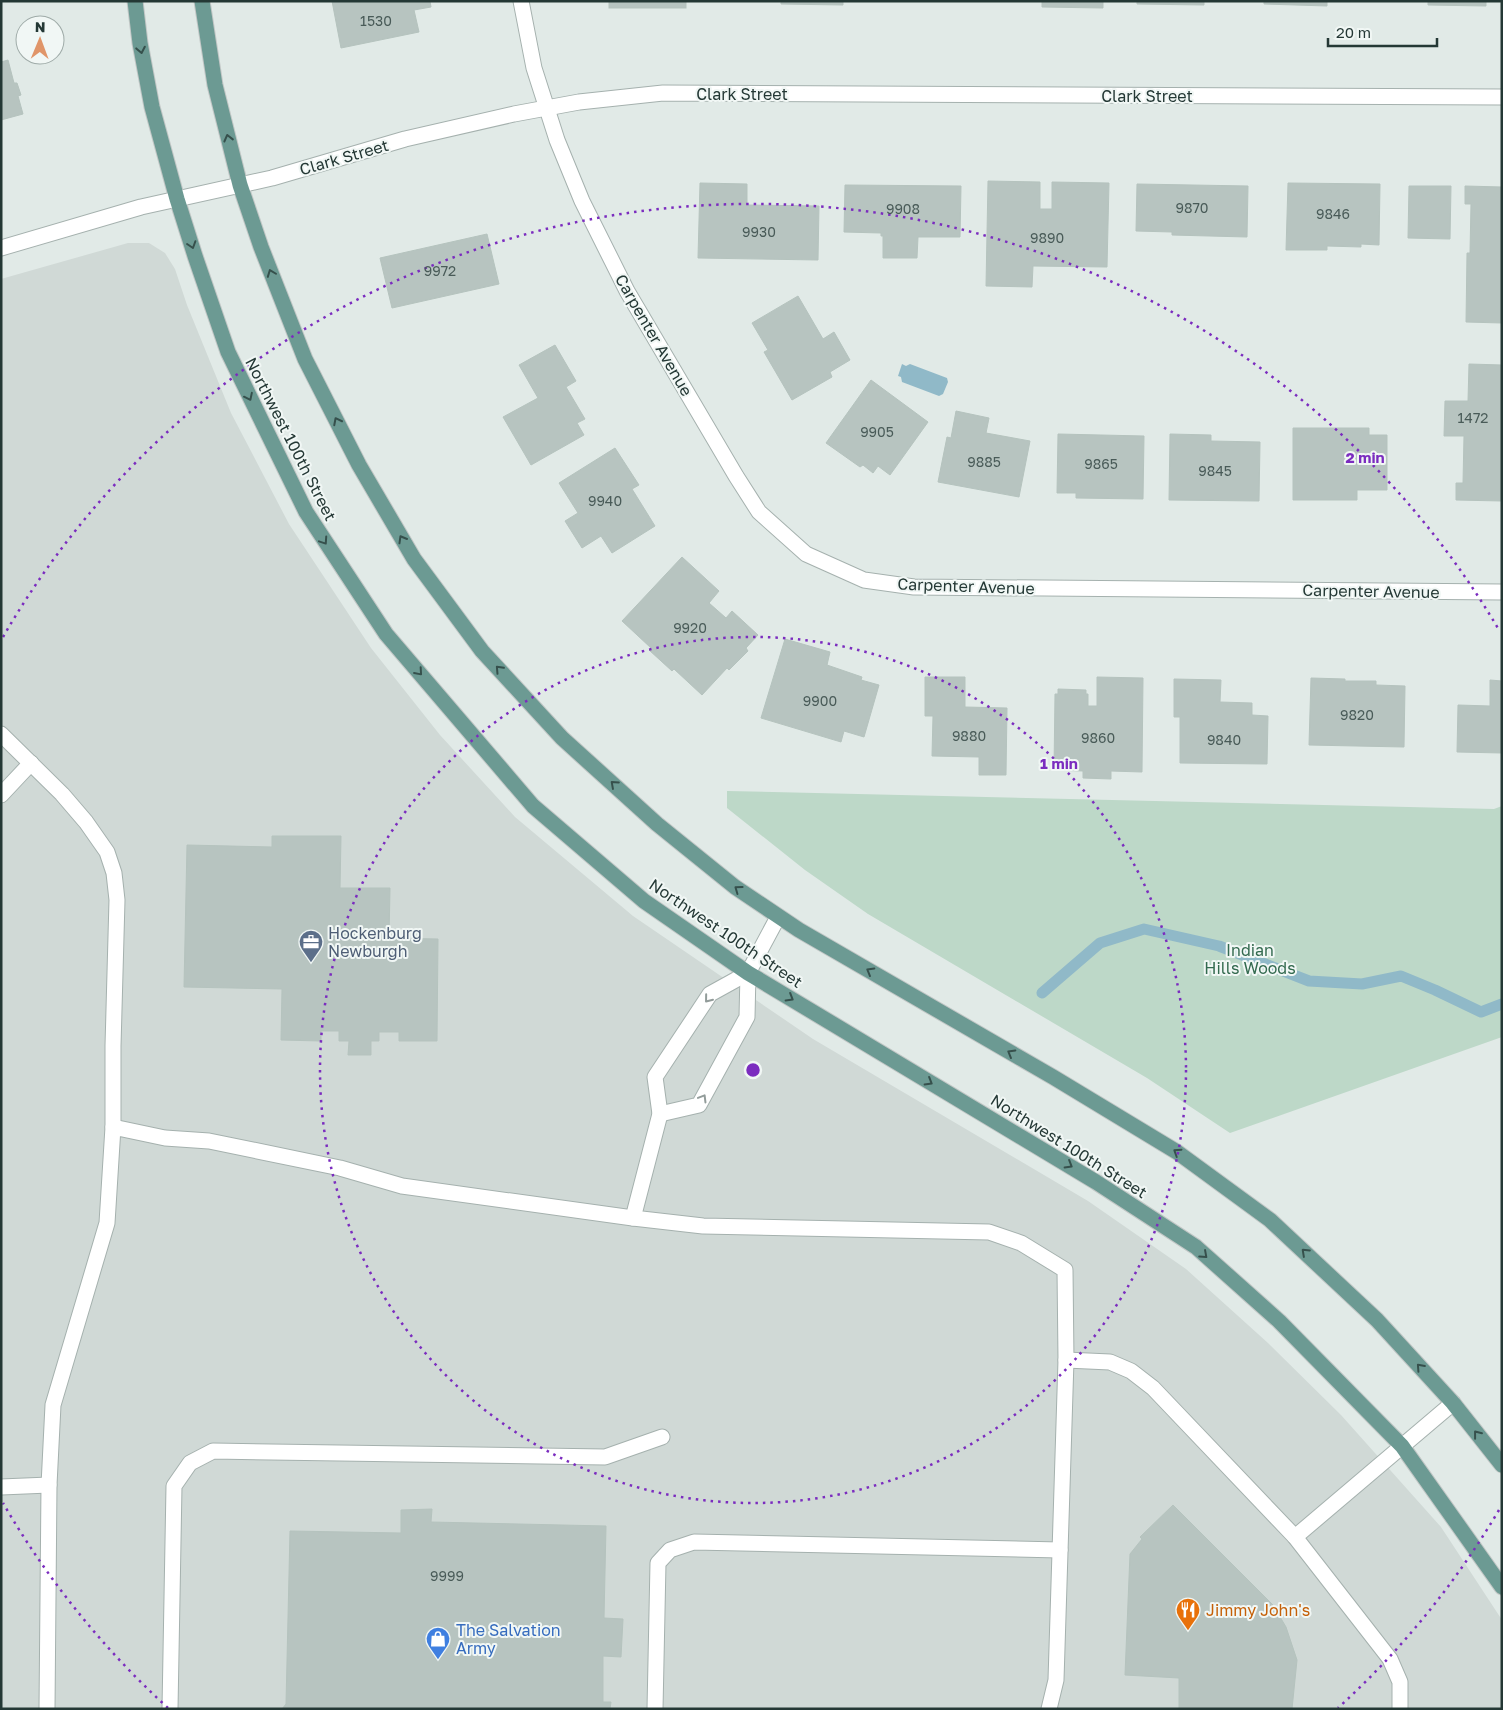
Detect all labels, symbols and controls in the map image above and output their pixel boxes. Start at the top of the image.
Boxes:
house number: 1530 [360,12,392,29]
north arrow [15,15,65,65]
scale bar [1328,15,1437,47]
text: N [35,18,46,35]
text: 20 m [1336,23,1371,41]
one-way arrow [136,45,146,54]
street label: Clark Street [696,84,788,104]
street label: Clark Street [1101,86,1193,106]
one-way arrow [223,133,234,142]
street label: Clark Street [297,135,391,179]
house number: 9870 [1175,199,1209,216]
house number: 9908 [886,200,920,217]
house number: 9846 [1316,205,1350,222]
house number: 9930 [742,223,776,240]
house number: 9890 [1030,229,1064,246]
one-way arrow [186,240,196,249]
house number: 9972 [424,262,456,279]
one-way arrow [267,269,277,278]
street label: Carpenter Avenue [611,271,697,399]
street label: Northwest 100th Street [241,354,341,524]
one-way arrow [243,392,254,401]
house number: 1472 [1458,409,1488,426]
one-way arrow [333,417,343,426]
house number: 9905 [860,423,894,440]
text: 2 min [1345,448,1385,466]
house number: 9885 [967,453,1001,470]
house number: 9865 [1084,455,1118,472]
house number: 9845 [1198,462,1232,479]
house number: 9940 [588,492,622,509]
one-way arrow [318,535,328,544]
one-way arrow [399,536,409,545]
street label: Carpenter Avenue [897,574,1035,598]
street label: Carpenter Avenue [1302,580,1440,602]
house number: 9920 [673,619,707,636]
one-way arrow [496,666,505,675]
one-way arrow [414,667,423,676]
house number: 9900 [803,692,837,709]
house number: 9820 [1340,706,1374,723]
house number: 9880 [952,727,986,744]
house number: 9860 [1081,729,1115,746]
house number: 9840 [1207,731,1241,748]
text: 1 min [1040,754,1078,772]
one-way arrow [611,781,620,790]
street label: Northwest 100th Street [646,874,806,992]
one-way arrow [735,886,744,894]
place label: Hockenburg Newburgh [328,923,422,961]
office icon: Hockenburg Newburgh [298,929,324,963]
park label: Indian Hills Woods [1204,940,1296,978]
one-way arrow [867,968,876,978]
one-way arrow [784,991,793,1001]
one-way arrow [704,993,713,1002]
one-way arrow [1007,1049,1016,1059]
centre of rings [744,1061,762,1079]
one-way arrow [924,1075,933,1085]
street label: Northwest 100th Street [987,1090,1151,1202]
one-way arrow [696,1094,706,1103]
one-way arrow [1173,1149,1182,1159]
one-way arrow [1063,1159,1072,1169]
one-way arrow [1199,1249,1208,1258]
one-way arrow [1301,1249,1310,1258]
one-way arrow [1417,1363,1426,1372]
one-way arrow [1475,1431,1483,1440]
house number: 9999 [430,1567,464,1584]
restaurant icon: Jimmy John's [1175,1597,1201,1631]
place label: Jimmy John's [1206,1600,1310,1620]
place label: The Salvation Army [456,1620,561,1658]
shop icon: The Salvation Army [425,1626,451,1660]

